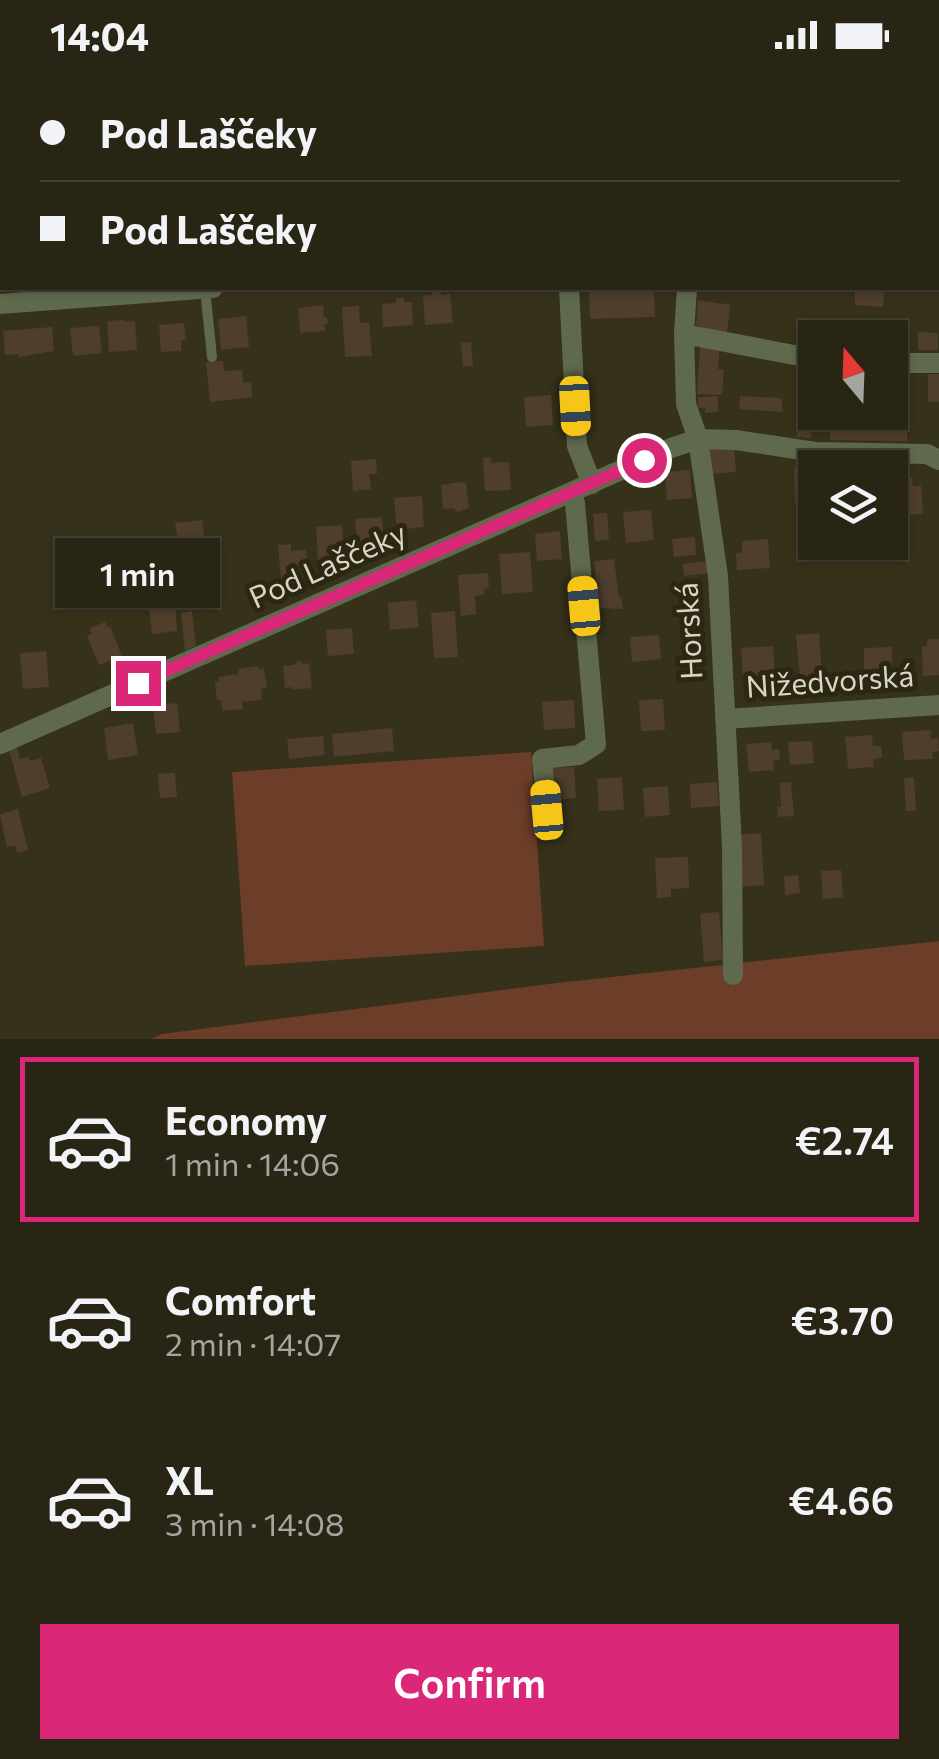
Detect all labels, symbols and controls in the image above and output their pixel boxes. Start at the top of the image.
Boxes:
text: 14:04 [50,12,149,59]
text: Pod Laščeky [100,109,317,156]
text: Pod Laščeky [100,205,317,252]
north arrow [798,320,908,430]
map controls [798,320,908,560]
car [558,375,592,437]
route start [622,438,667,483]
button: layers [798,450,908,560]
street label: Pod Laščeky [243,513,411,615]
callout: 1 min [56,538,220,608]
text: 1 min [100,553,175,593]
car [566,575,602,637]
street label: Horská [666,582,709,681]
street label: Nižedvorská [745,655,915,704]
route end [116,661,161,706]
car [529,779,565,841]
icon: car [45,1095,135,1185]
text: Economy [165,1096,327,1143]
text: €2.74 [795,1116,894,1163]
text: 1 min · 14:06 [165,1143,340,1183]
icon: car [45,1275,135,1365]
text: Comfort [165,1276,316,1323]
text: €3.70 [791,1296,894,1343]
text: 2 min · 14:07 [165,1323,341,1363]
icon: car [45,1455,135,1545]
text: XL [165,1456,214,1503]
text: €4.66 [789,1476,894,1523]
text: 3 min · 14:08 [165,1503,344,1543]
button: Confirm [40,1624,899,1739]

